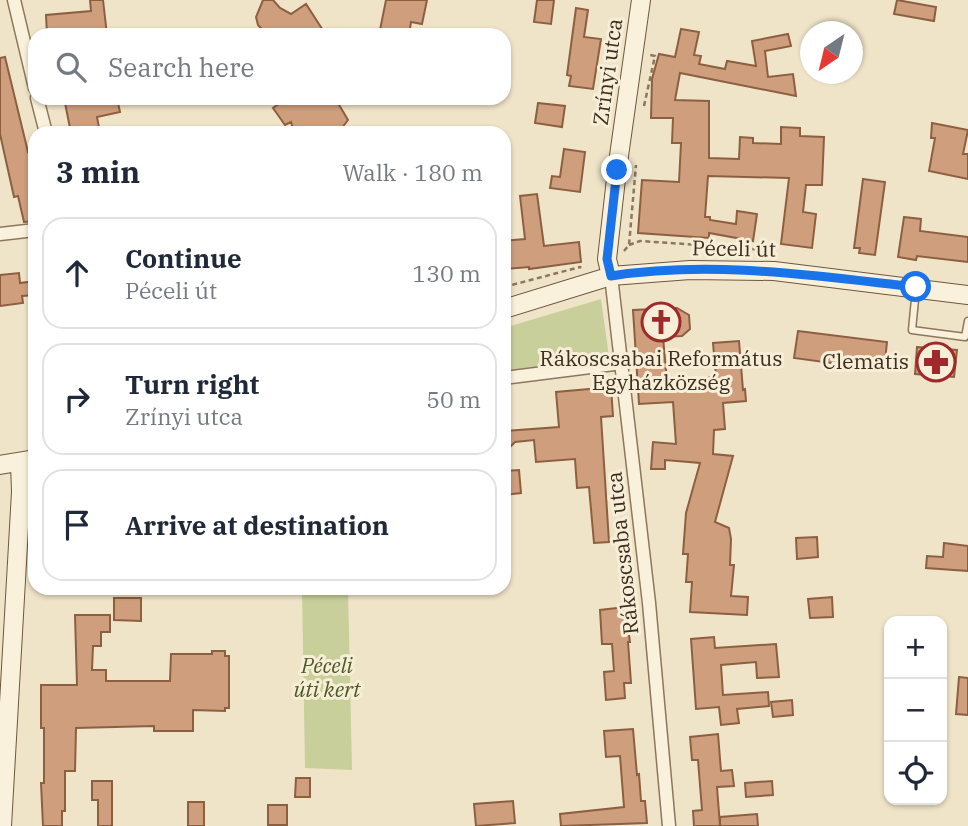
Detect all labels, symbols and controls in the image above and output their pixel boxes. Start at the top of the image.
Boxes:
street label: Zrínyi utca [586,17,628,127]
north arrow [800,21,863,84]
search box [28,28,511,105]
icon: search [52,48,90,86]
text: Search here [108,50,254,84]
text: 3 min [56,152,140,191]
route end [601,154,632,185]
text: Walk · 180 m [342,157,483,187]
street label: Péceli út [692,233,776,263]
text: Continue [125,241,242,275]
icon: ahead [58,254,96,292]
text: 130 m [412,258,481,288]
route start [900,271,931,302]
text: Péceli út [125,275,217,305]
church icon: Rákoscsabai Református Egyházközség [640,301,682,343]
pharmacy icon: Clematis [915,341,957,383]
place label: Rákoscsabai Református Egyházközség [540,344,782,396]
place label: Clematis [822,347,909,375]
text: Turn right [125,367,259,401]
icon: right [58,380,96,418]
text: 50 m [426,384,481,414]
text: Zrínyi utca [125,401,243,431]
street label: Rákoscsaba utca [600,470,644,636]
icon: arrive [58,506,96,544]
text: Arrive at destination [125,508,389,542]
map controls [884,616,947,805]
button: + [884,616,947,679]
park label: Péceli úti kert [294,651,361,703]
button: − [884,679,947,742]
button: locate [884,742,947,805]

